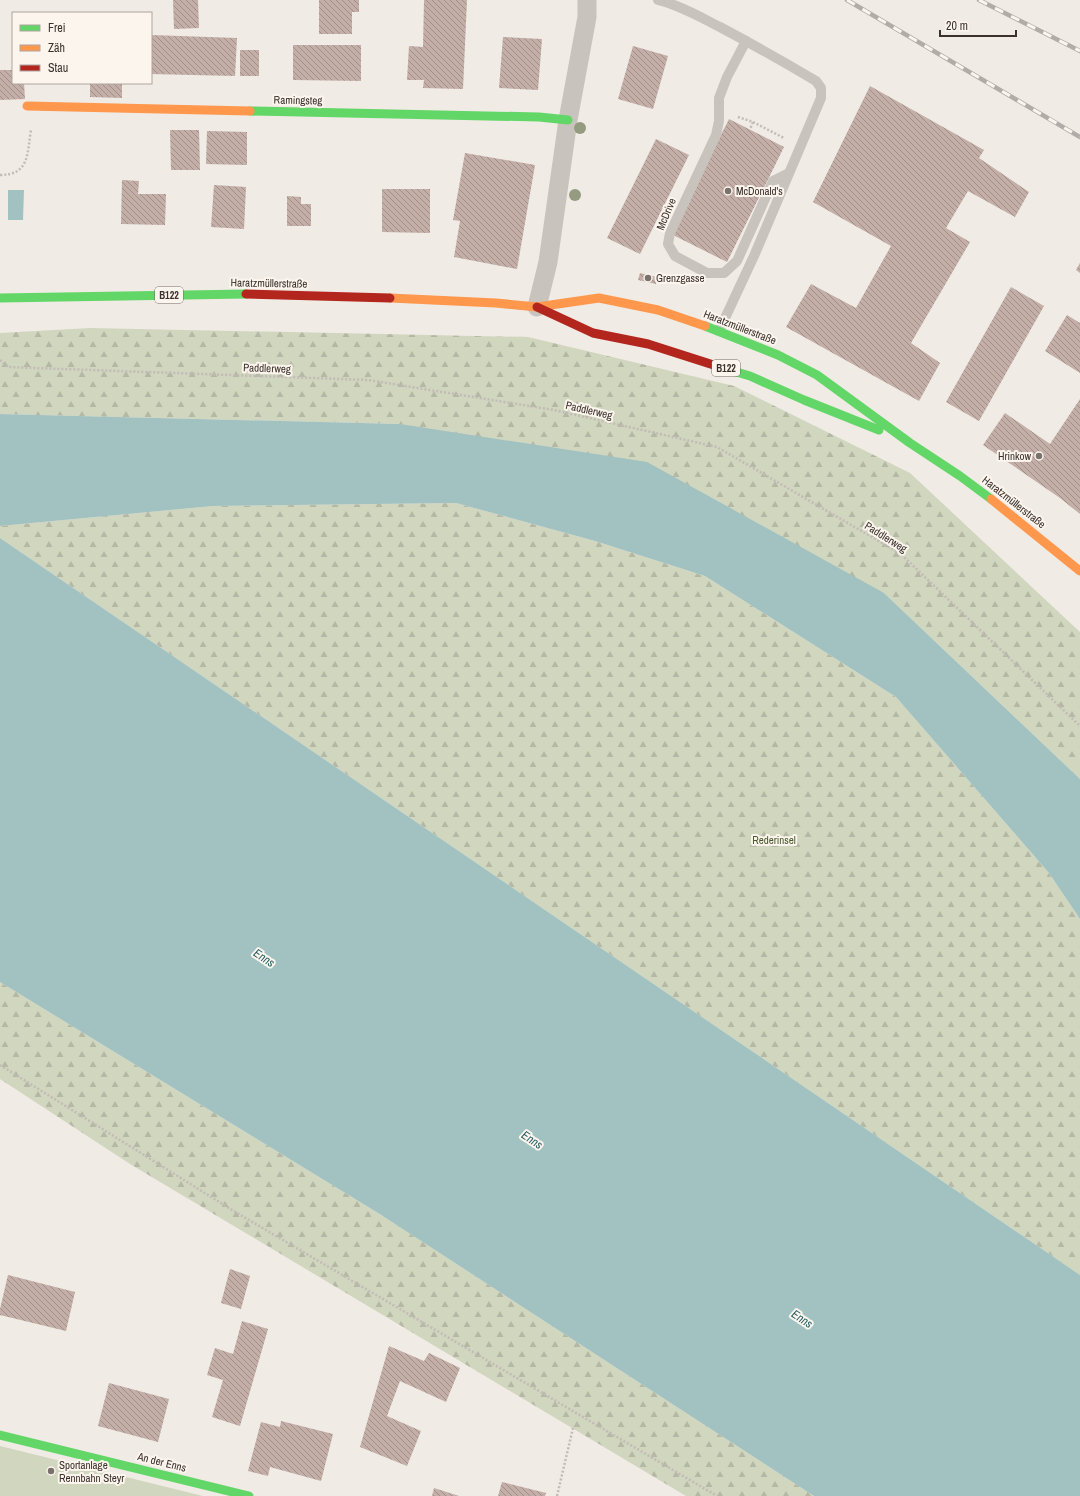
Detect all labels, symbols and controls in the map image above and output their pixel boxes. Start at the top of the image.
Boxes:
legend [12,12,152,84]
scale bar [940,12,1016,38]
text: 20 m [946,18,968,34]
text: Frei [48,20,66,36]
text: Zäh [48,40,65,56]
text: Stau [48,60,68,76]
street label: Ramingsteg [274,93,322,107]
place label: McDonald's [736,184,783,198]
marker: McDonald's [723,186,733,196]
street label: McDrive [653,196,679,232]
place label: Grenzgasse [656,271,705,285]
marker: Grenzgasse [643,273,653,283]
street label: Haratzmüllerstraße [231,275,307,291]
road number: B122 [155,287,183,303]
street label: Haratzmüllerstraße [702,307,778,347]
street label: Paddlerweg [243,360,291,376]
road number: B122 [712,360,740,376]
street label: Paddlerweg [564,398,614,422]
place label: Hrinkow [998,449,1031,463]
marker: Hrinkow [1034,451,1044,461]
street label: Haratzmüllerstraße [979,473,1049,531]
street label: Paddlerweg [862,518,910,556]
park label: Rederinsel [752,833,796,847]
water label: Enns [250,945,278,971]
water label: Enns [518,1127,546,1153]
water label: Enns [788,1306,816,1332]
street label: An der Enns [135,1449,188,1475]
place label: Sportanlage Rennbahn Steyr [59,1458,124,1485]
marker: Sportanlage Rennbahn Steyr [46,1466,56,1476]

